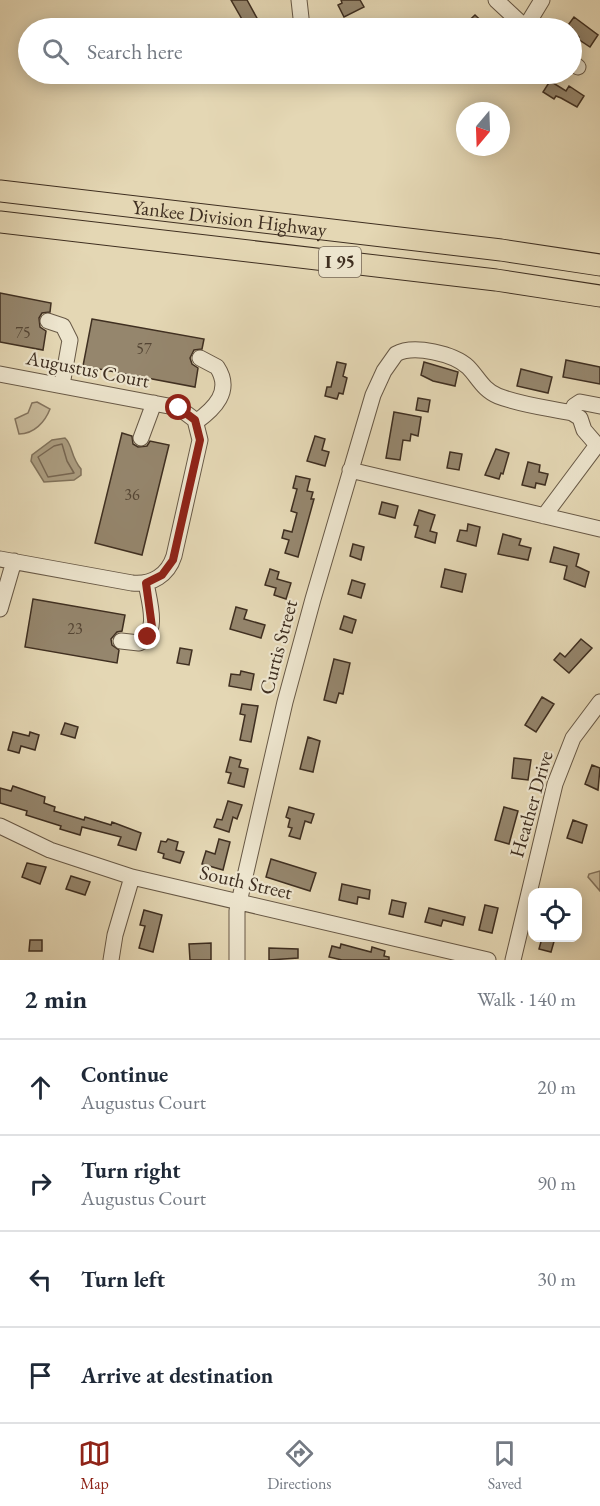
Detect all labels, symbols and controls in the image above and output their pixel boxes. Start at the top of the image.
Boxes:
search box [18,18,582,84]
icon: search [39,35,72,68]
text: Search here [87,37,182,66]
north arrow [456,102,510,156]
street label: Yankee Division Highway [131,194,329,242]
road number: I 95 [319,247,361,277]
house number: 75 [15,322,31,343]
house number: 57 [136,338,152,359]
street label: Augustus Court [23,344,153,394]
route start [165,394,191,420]
house number: 36 [124,484,140,505]
street label: Curtis Street [253,596,303,697]
house number: 23 [67,618,83,639]
route end [134,623,160,649]
street label: Heather Drive [503,747,559,860]
street label: South Street [197,859,296,905]
map controls [528,888,582,942]
button: locate [528,888,582,942]
text: 2 min [24,982,87,1016]
text: Walk · 140 m [477,986,576,1012]
text: Continue [81,1060,168,1089]
icon: ahead [24,1071,57,1104]
text: 20 m [537,1074,576,1100]
text: Augustus Court [81,1089,206,1115]
text: Turn right [81,1156,180,1185]
icon: right [24,1167,57,1200]
text: 90 m [537,1170,576,1196]
text: Augustus Court [81,1185,206,1211]
icon: left [24,1263,57,1296]
text: Turn left [81,1265,165,1294]
text: 30 m [537,1266,576,1292]
icon: arrive [24,1359,57,1392]
text: Arrive at destination [81,1361,273,1390]
tab: Map [78,1437,111,1494]
tab: Directions [267,1437,332,1494]
tab: Saved [488,1437,522,1494]

